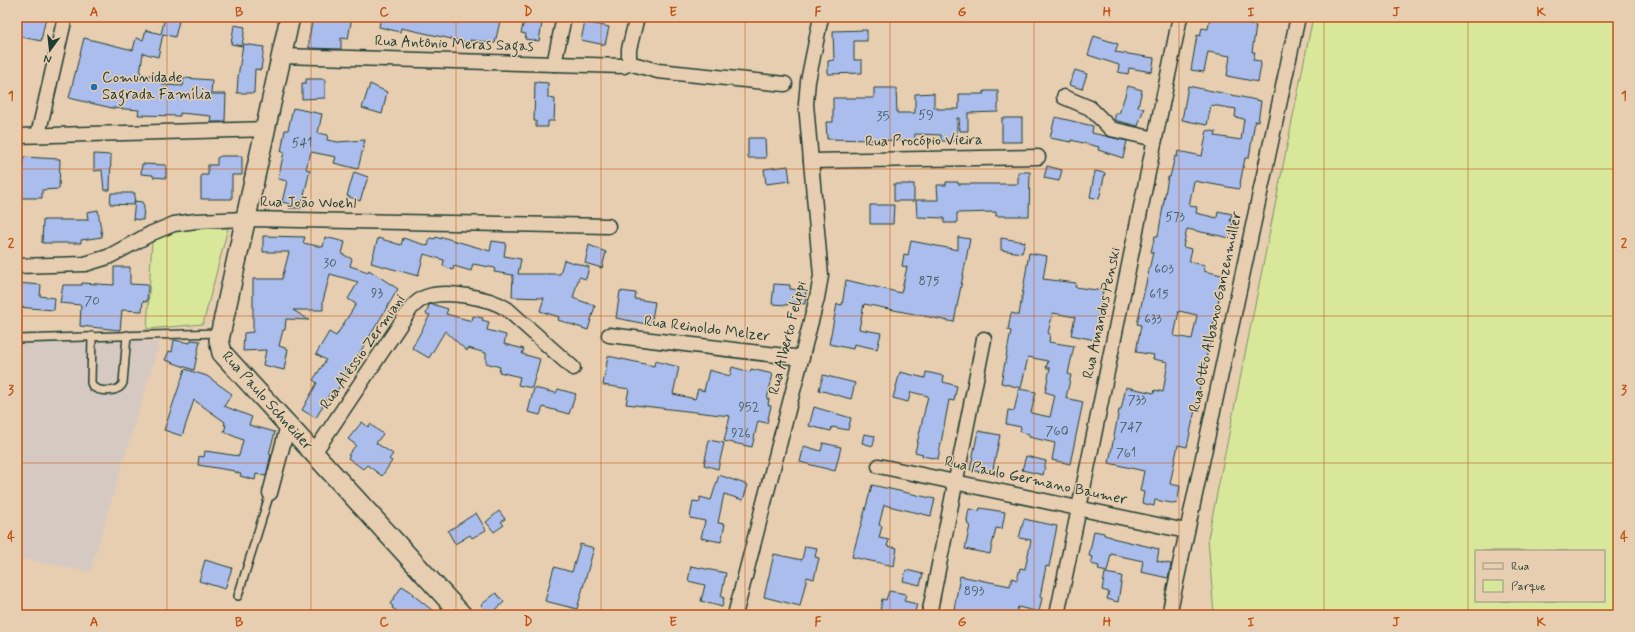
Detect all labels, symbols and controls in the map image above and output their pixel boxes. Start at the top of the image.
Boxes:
text: A [90,4,98,21]
text: B [235,4,244,21]
text: C [379,4,389,21]
text: D [524,4,533,21]
text: E [669,4,677,21]
text: F [815,4,822,21]
text: G [958,4,967,21]
text: H [1103,4,1112,21]
text: I [1248,4,1255,21]
text: J [1392,4,1400,21]
text: K [1536,4,1546,21]
north arrow [30,30,70,70]
street label: Rua Antônio Meras Sagas [374,31,534,58]
text: N [42,51,53,66]
place label: Comunidade Sagrada Família [102,68,212,106]
marker: Comunidade Sagrada Família [89,82,99,92]
text: 1 [8,88,14,105]
text: 1 [1621,88,1627,105]
house number: 59 [918,107,934,124]
house number: 35 [877,108,889,125]
street label: Rua Procópio Vieira [865,130,983,152]
house number: 541 [292,135,312,152]
street label: Rua João Woehl [260,192,356,214]
house number: 573 [1165,209,1186,226]
street label: Rua Otto Albano Ganzenmüller [1185,210,1247,414]
text: 2 [8,235,15,252]
text: 2 [1621,235,1628,252]
street label: Rua Amandus Penski [1078,245,1126,381]
house number: 30 [323,255,337,272]
house number: 603 [1154,261,1174,278]
house number: 875 [918,273,940,290]
street label: Rua Alberto Felippi [764,279,812,397]
house number: 93 [371,285,383,302]
house number: 615 [1149,286,1169,303]
street label: Rua Aléssio Zermiani [316,291,410,413]
house number: 70 [84,293,100,310]
street label: Rua Reinoldo Melzer [643,311,771,347]
house number: 633 [1144,311,1162,328]
street label: Rua Paulo Schneider [217,347,317,455]
text: 3 [8,382,14,399]
text: 3 [1621,382,1627,399]
house number: 733 [1128,392,1147,409]
house number: 952 [738,399,760,416]
house number: 747 [1119,419,1143,436]
house number: 760 [1046,423,1069,440]
house number: 926 [731,425,751,442]
house number: 761 [1116,445,1136,462]
street label: Rua Paulo Germano Baumer [943,452,1129,510]
text: 4 [7,529,15,546]
text: 4 [1620,529,1628,546]
legend [1475,550,1605,602]
text: Rua [1511,559,1529,575]
text: Parque [1511,579,1546,595]
house number: 893 [964,583,985,600]
text: A [90,614,98,631]
text: B [235,614,244,631]
text: C [379,614,389,631]
text: D [524,614,533,631]
text: E [669,614,677,631]
text: F [815,614,822,631]
text: G [958,614,967,631]
text: H [1103,614,1112,631]
text: I [1248,614,1255,631]
text: J [1392,614,1400,631]
text: K [1536,614,1546,631]

